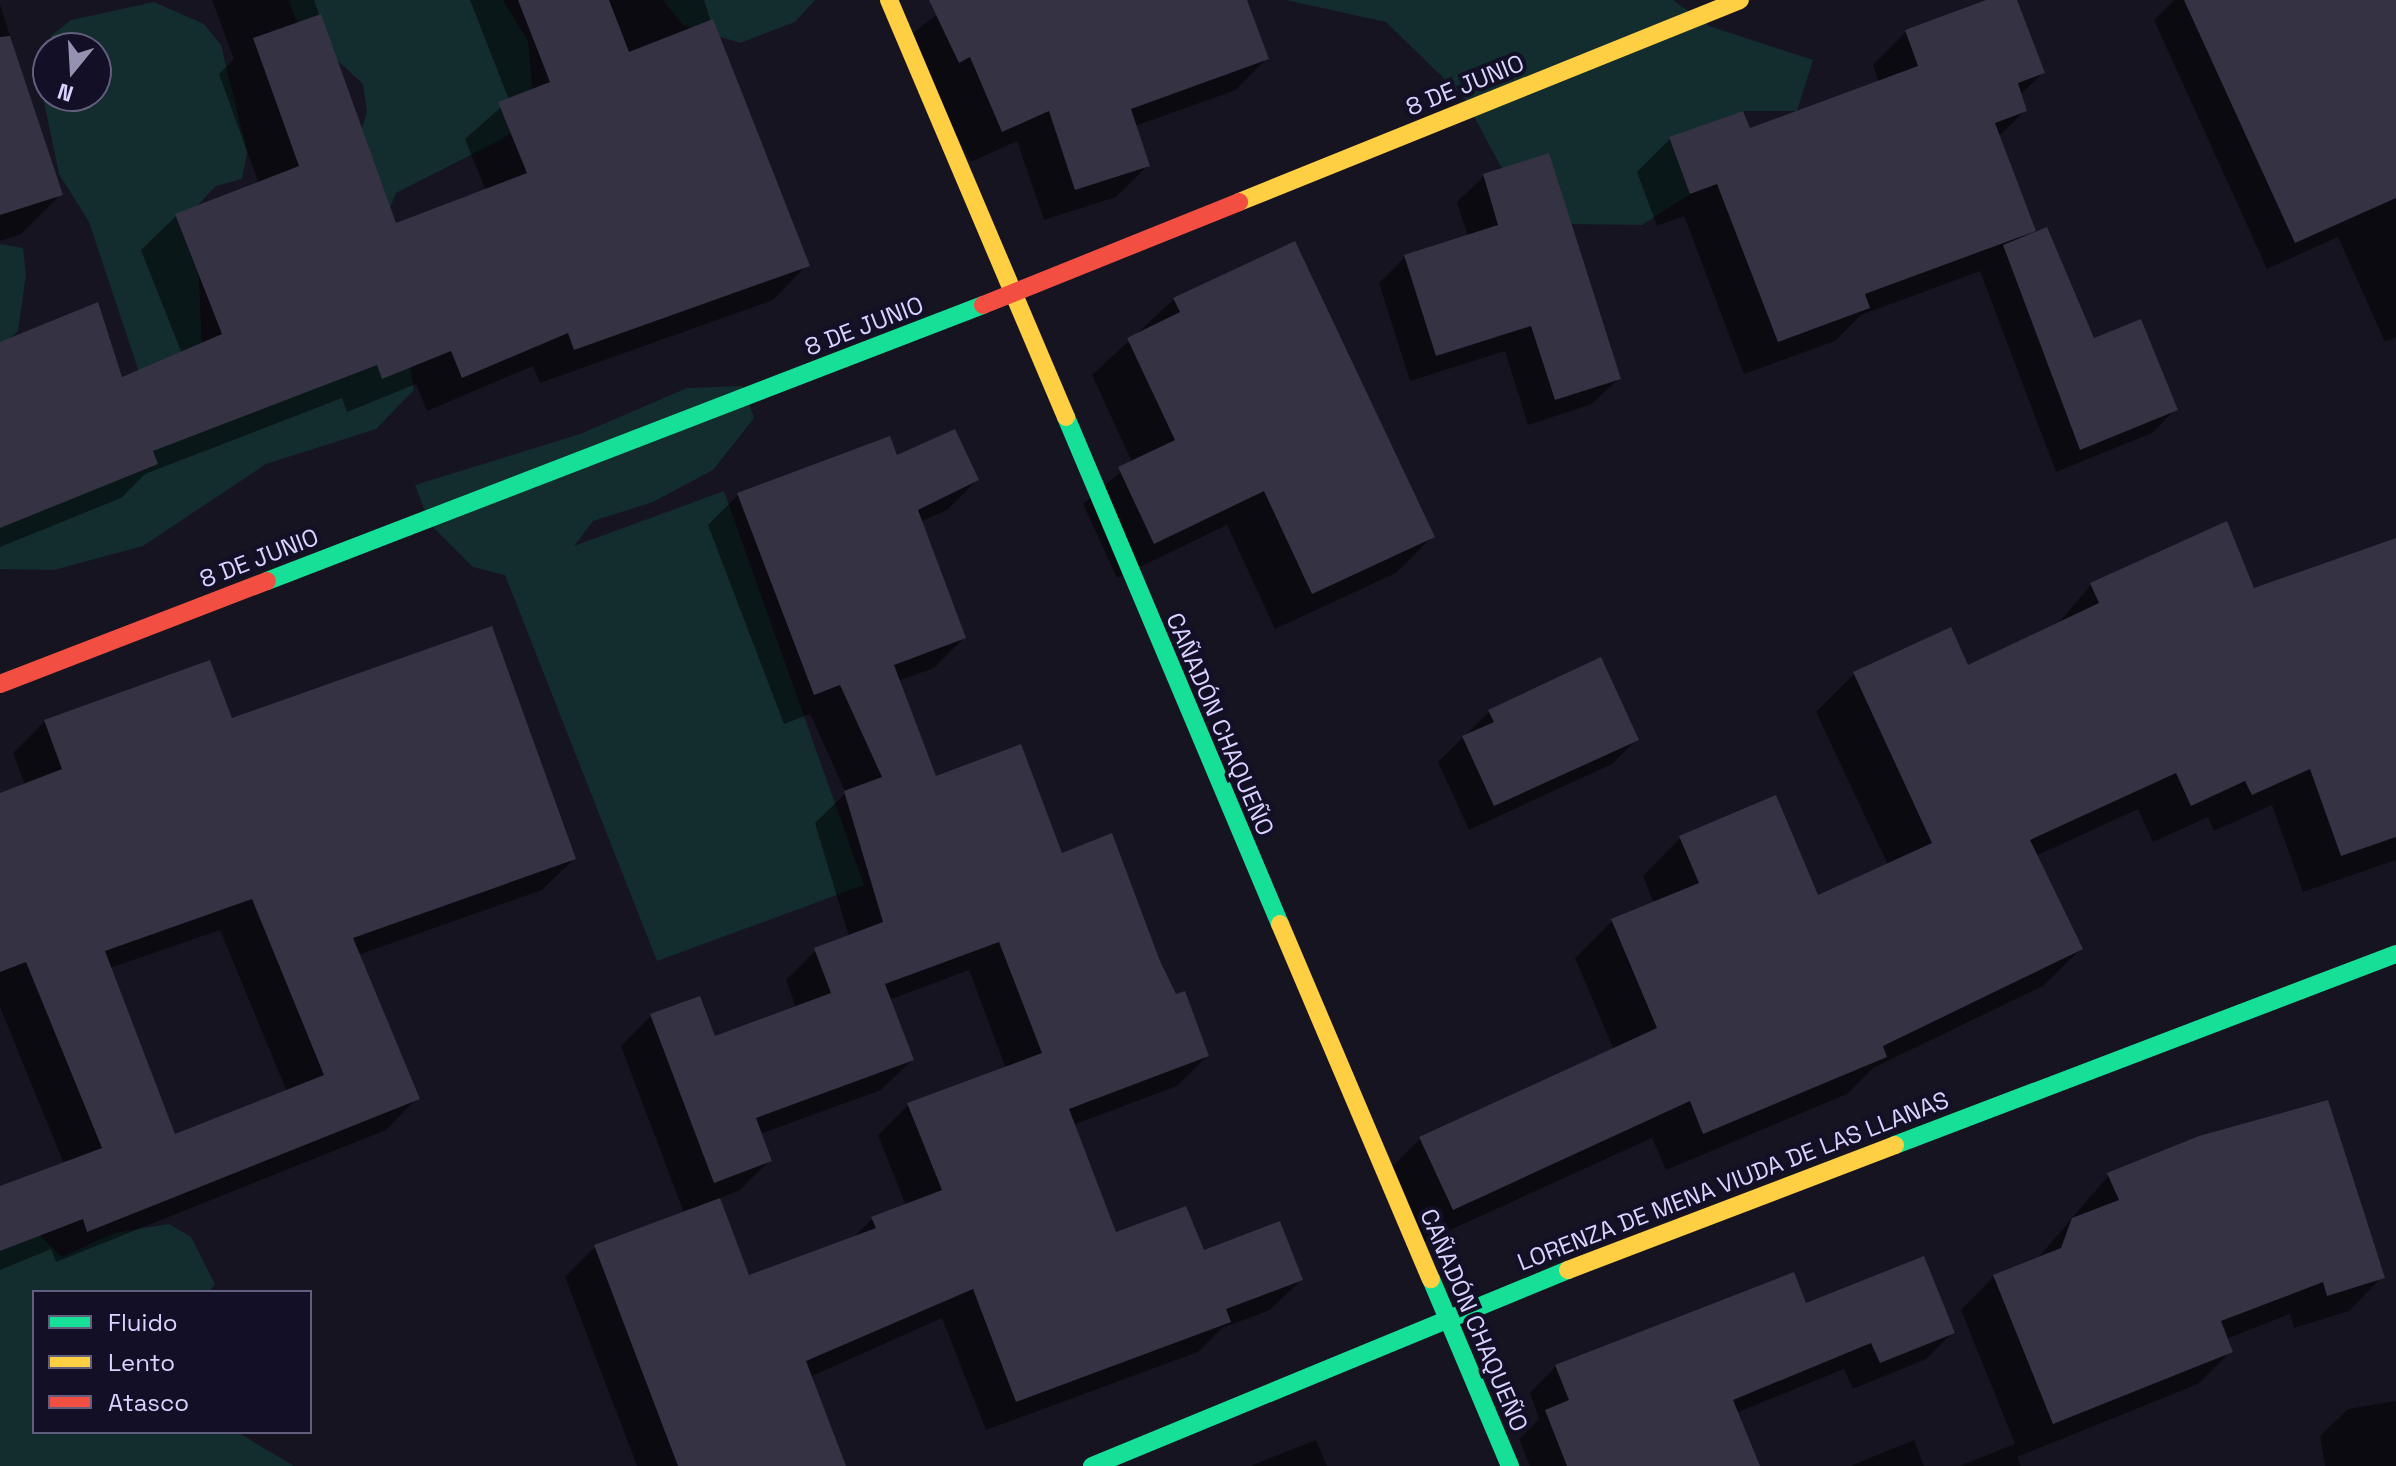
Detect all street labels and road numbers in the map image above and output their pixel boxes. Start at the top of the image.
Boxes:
street label: 8 DE JUNIO [1402,48,1528,122]
street label: 8 DE JUNIO [801,290,927,362]
street label: 8 DE JUNIO [196,522,322,594]
street label: CAÑADÓN CHAQUEÑO [1160,608,1280,840]
street label: LORENZA DE MENA VIUDA DE LAS LLANAS [1513,1085,1953,1277]
street label: CAÑADÓN CHAQUEÑO [1414,1204,1534,1436]

